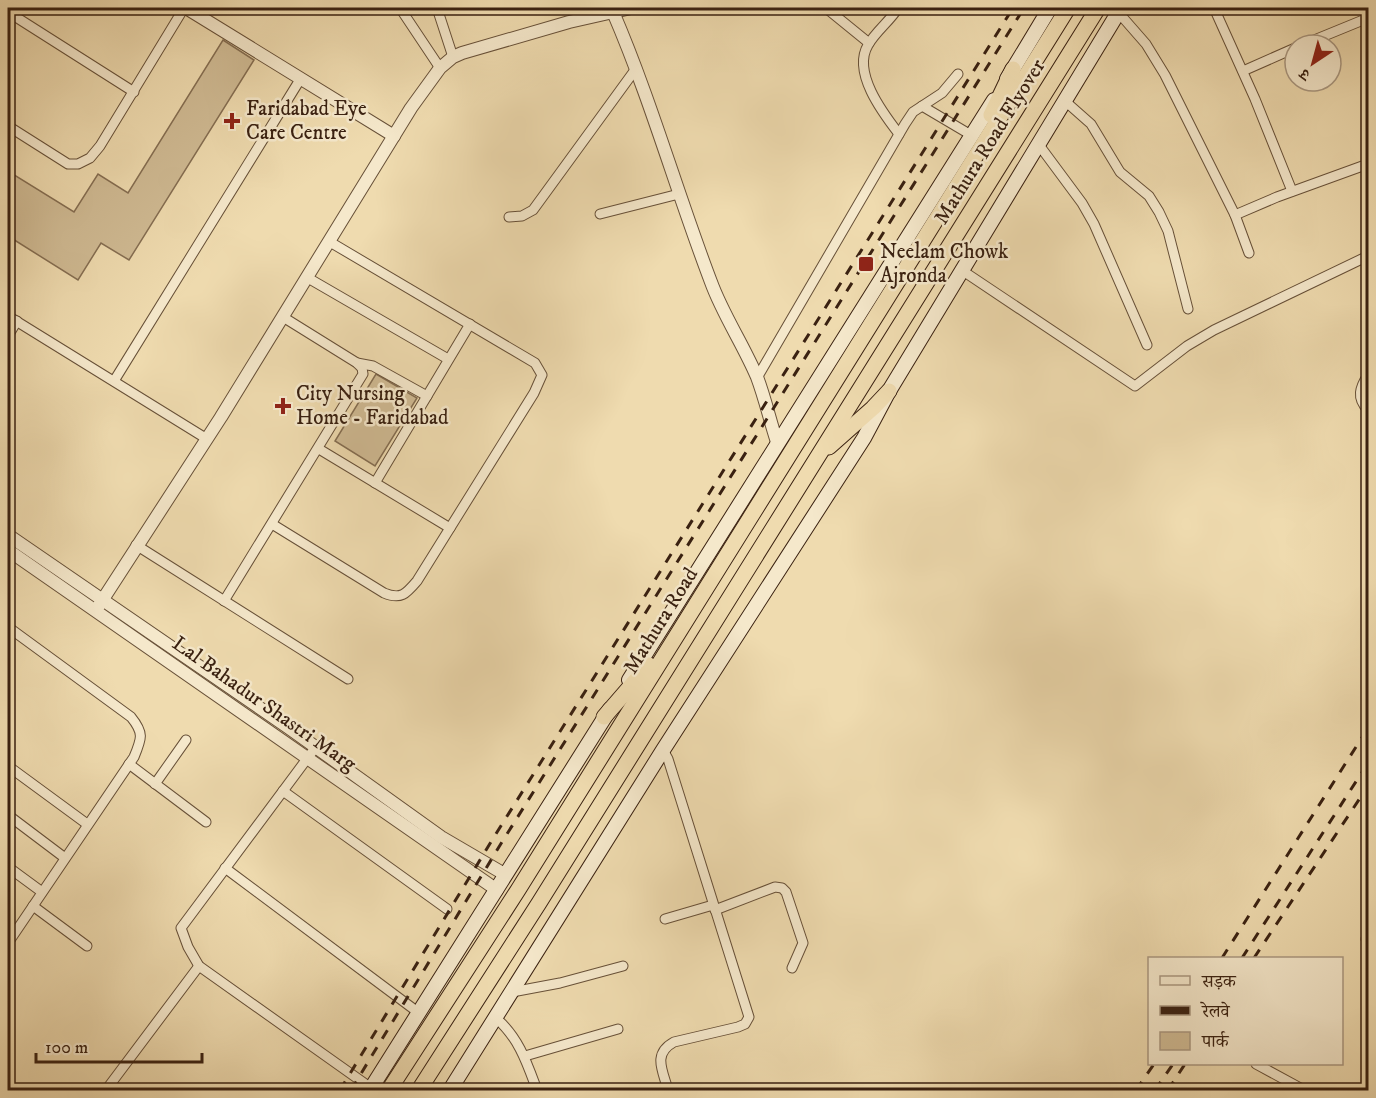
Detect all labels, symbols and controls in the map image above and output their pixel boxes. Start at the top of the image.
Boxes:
north arrow [1283,33,1343,93]
street label: Mathura Road Flyover [929,54,1051,229]
text: उ [1294,63,1315,85]
place label: Faridabad Eye Care Centre [246,96,367,146]
marker: Faridabad Eye Care Centre [223,112,241,130]
place label: Neelam Chowk Ajronda [880,239,1009,289]
marker: Neelam Chowk Ajronda [857,255,875,273]
place label: City Nursing Home - Faridabad [296,381,449,431]
marker: City Nursing Home - Faridabad [274,397,292,415]
street label: Mathura Road [618,563,704,679]
street label: Lal Bahadur Shastri Marg [167,631,362,778]
legend [1148,957,1343,1065]
text: सड़क [1201,971,1237,993]
text: रेलवे [1200,1001,1231,1023]
scale bar [36,1026,202,1064]
text: पार्क [1201,1031,1230,1053]
text: 100 m [45,1037,88,1059]

